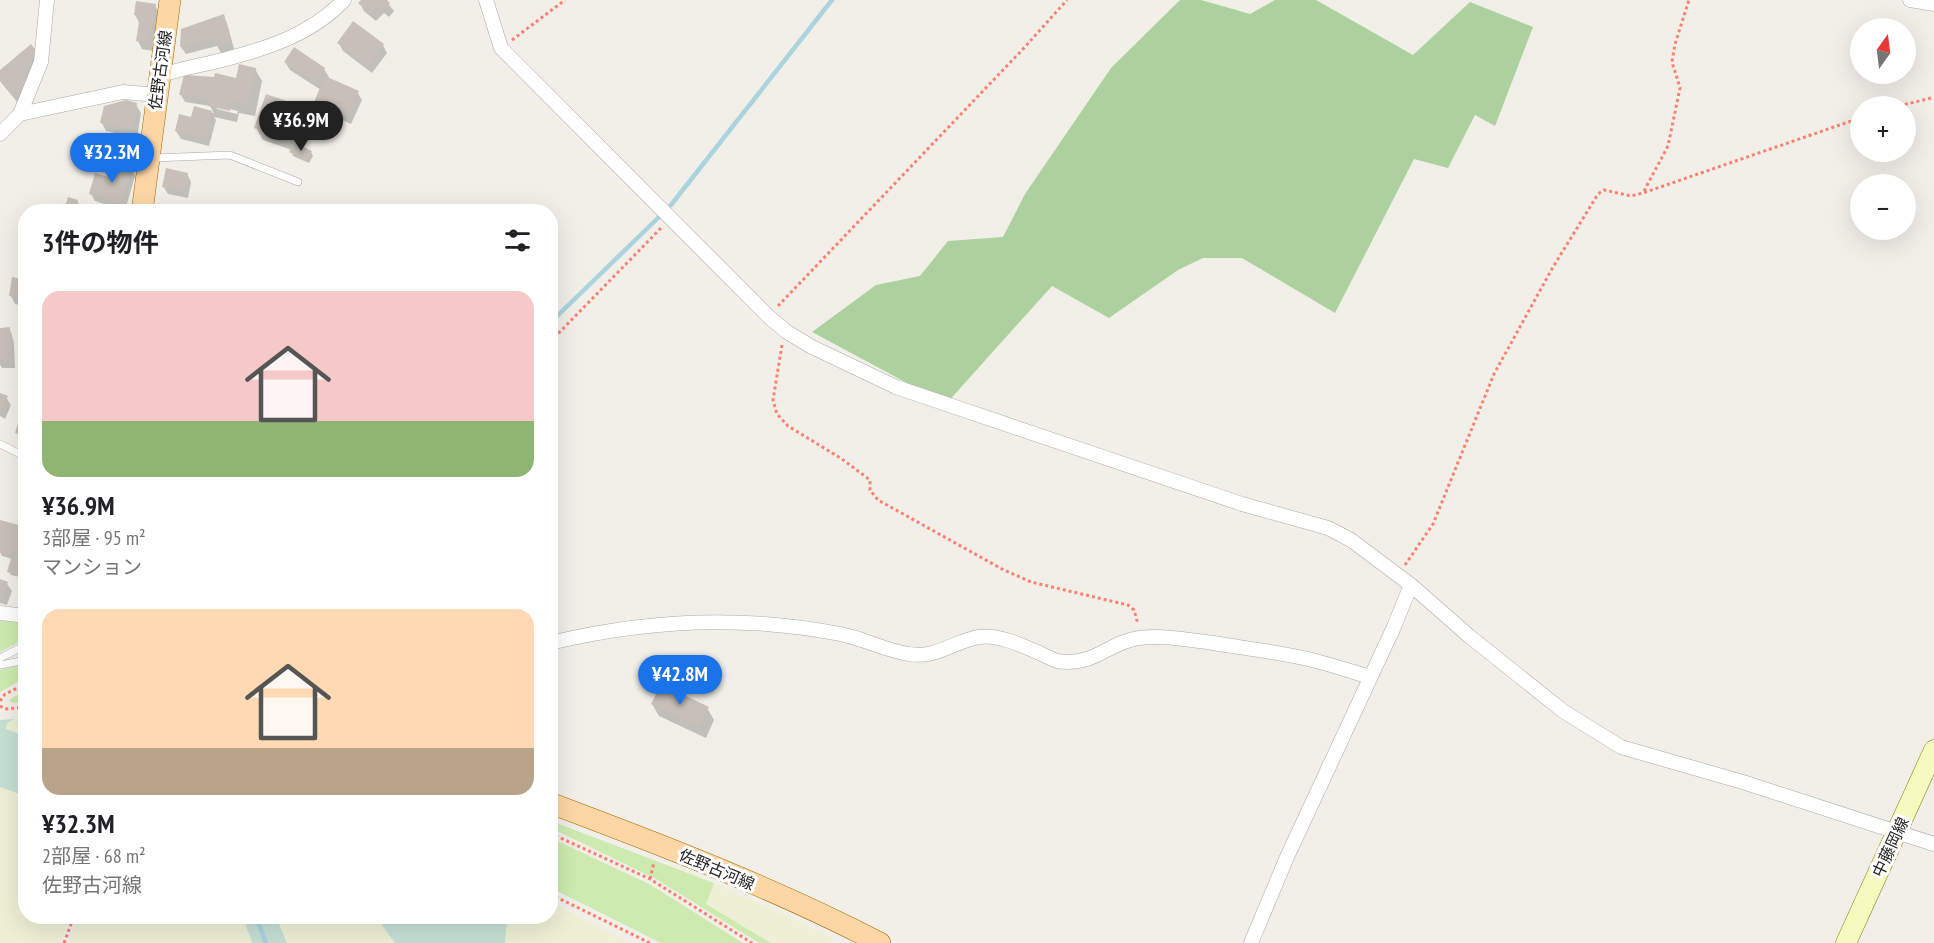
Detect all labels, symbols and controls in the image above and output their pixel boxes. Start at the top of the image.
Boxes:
north arrow [1850,18,1916,84]
map controls [1850,18,1916,240]
street label: 佐野古河線 [145,29,175,111]
button: + [1850,96,1916,162]
pin: ¥36.9M [252,101,350,152]
text: ¥36.9M [273,107,329,133]
pin: ¥32.3M [63,133,161,184]
text: ¥32.3M [84,139,140,165]
button: − [1850,174,1916,240]
icon: filters [501,224,534,257]
text: 3件の物件 [42,226,158,259]
icon: home [234,330,342,438]
text: ¥36.9M [42,489,115,522]
text: 3部屋 · 95 m² [42,525,146,551]
text: マンション [42,554,142,580]
icon: home [234,648,342,756]
pin: ¥42.8M [631,655,729,706]
text: ¥42.8M [652,661,708,687]
text: ¥32.3M [42,807,115,840]
street label: 中藤岡線 [1867,814,1913,880]
text: 2部屋 · 68 m² [42,843,146,869]
street label: 佐野古河線 [676,844,758,894]
text: 佐野古河線 [42,872,142,898]

